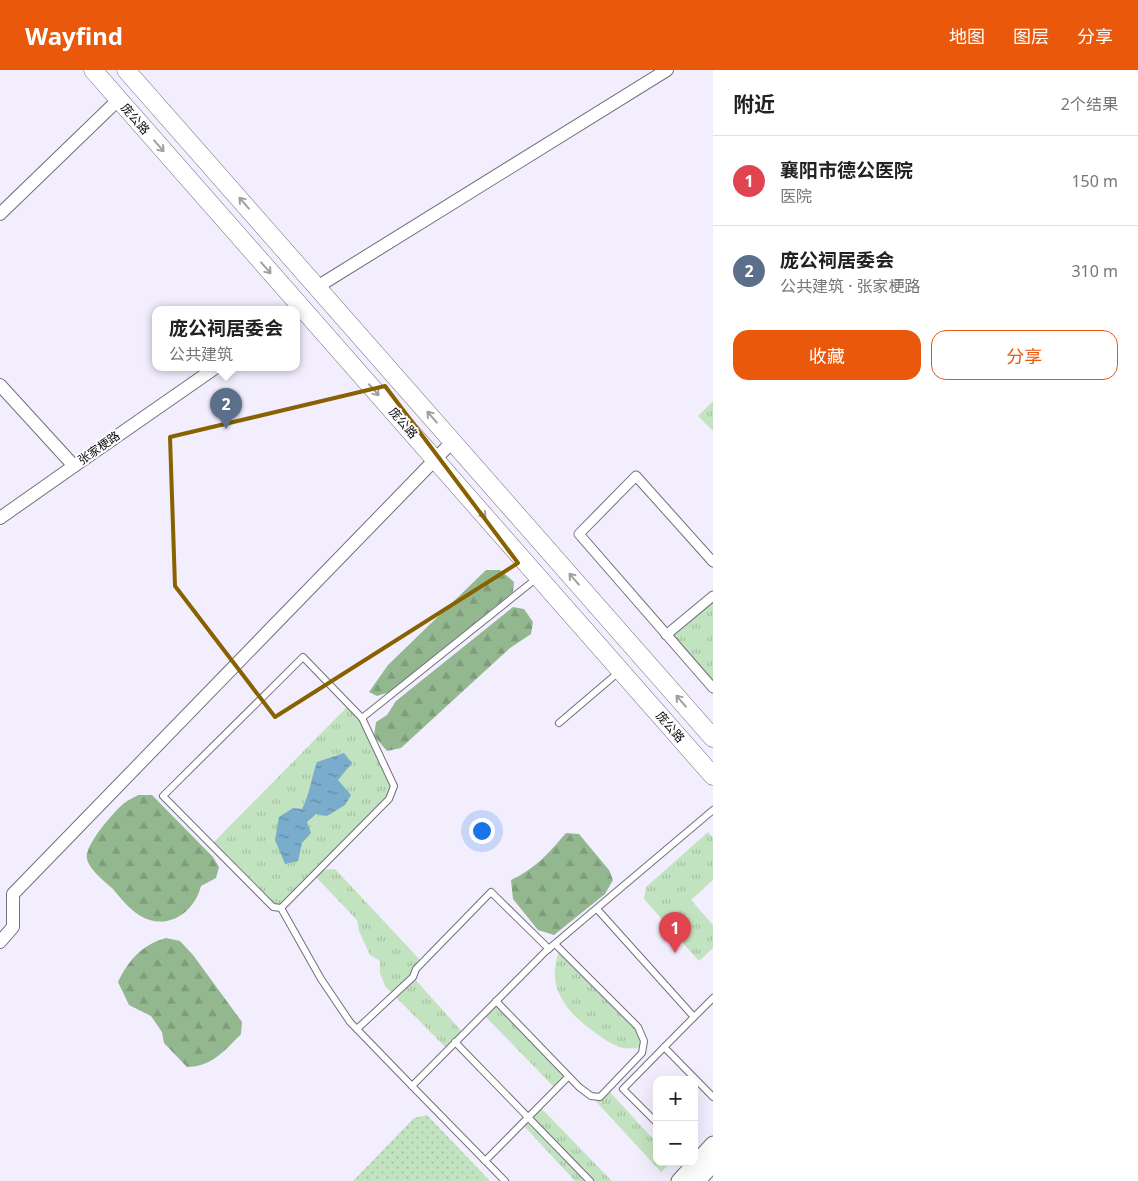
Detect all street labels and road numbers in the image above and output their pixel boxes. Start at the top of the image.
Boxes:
street label: 庞公路 [117,100,154,138]
street label: 庞公路 [385,404,422,442]
street label: 张家梗路 [74,427,123,468]
street label: 庞公路 [652,708,689,746]

